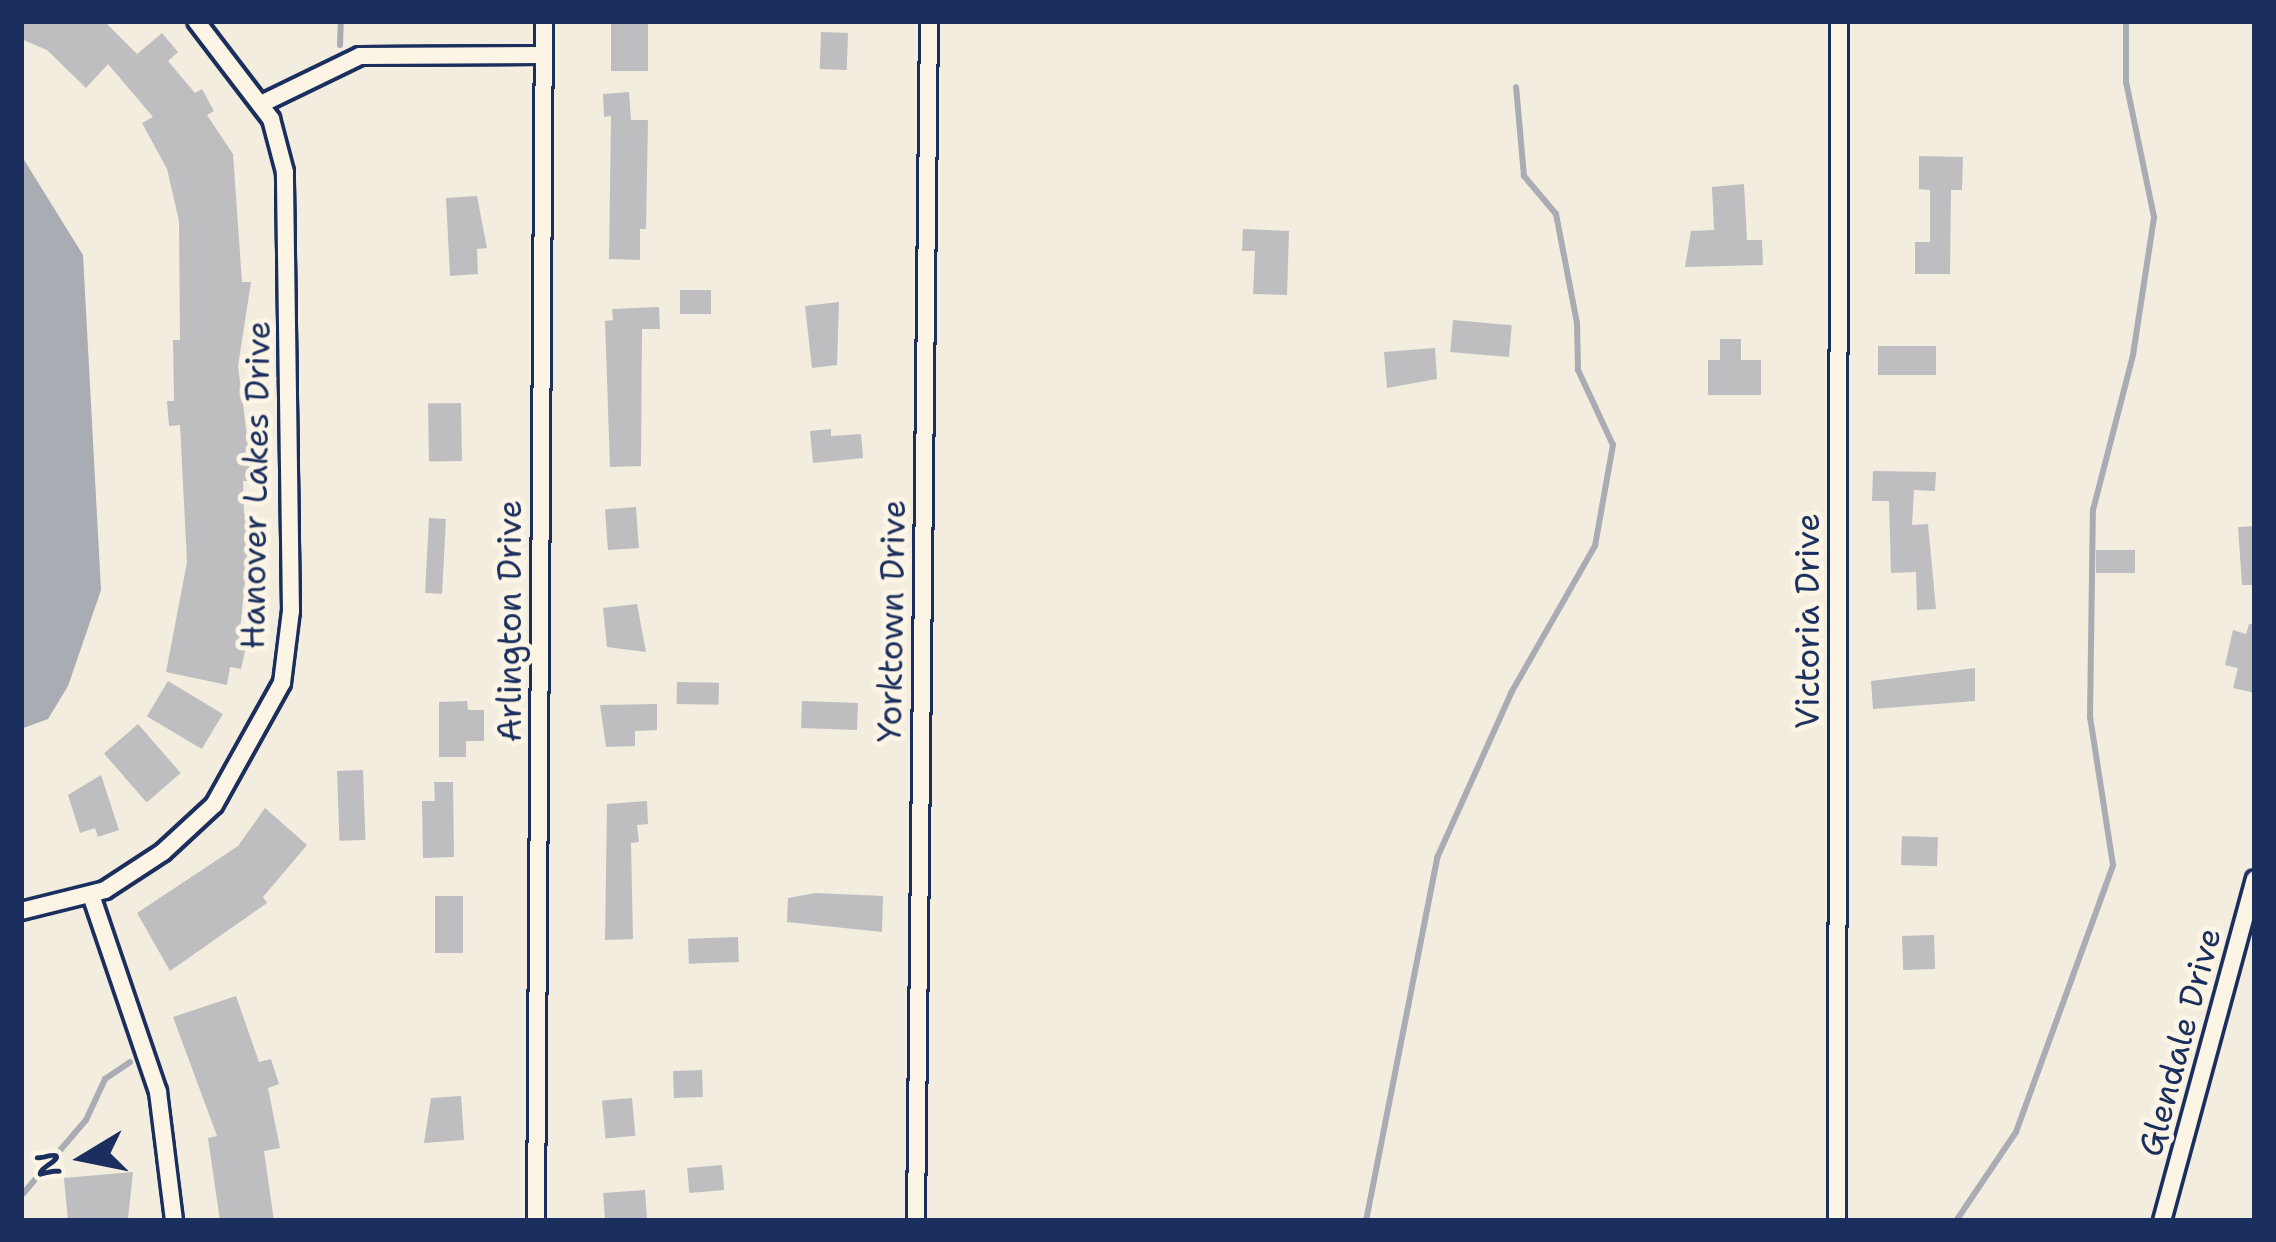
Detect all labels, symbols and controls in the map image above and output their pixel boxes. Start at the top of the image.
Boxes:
street label: Hanover Lakes Drive [233,320,279,650]
street label: Yorktown Drive [870,499,914,743]
street label: Arlington Drive [490,500,530,742]
street label: Victoria Drive [1788,513,1828,729]
street label: Glendale Drive [2130,923,2230,1161]
north arrow [24,1098,144,1218]
text: N [24,1148,72,1181]

